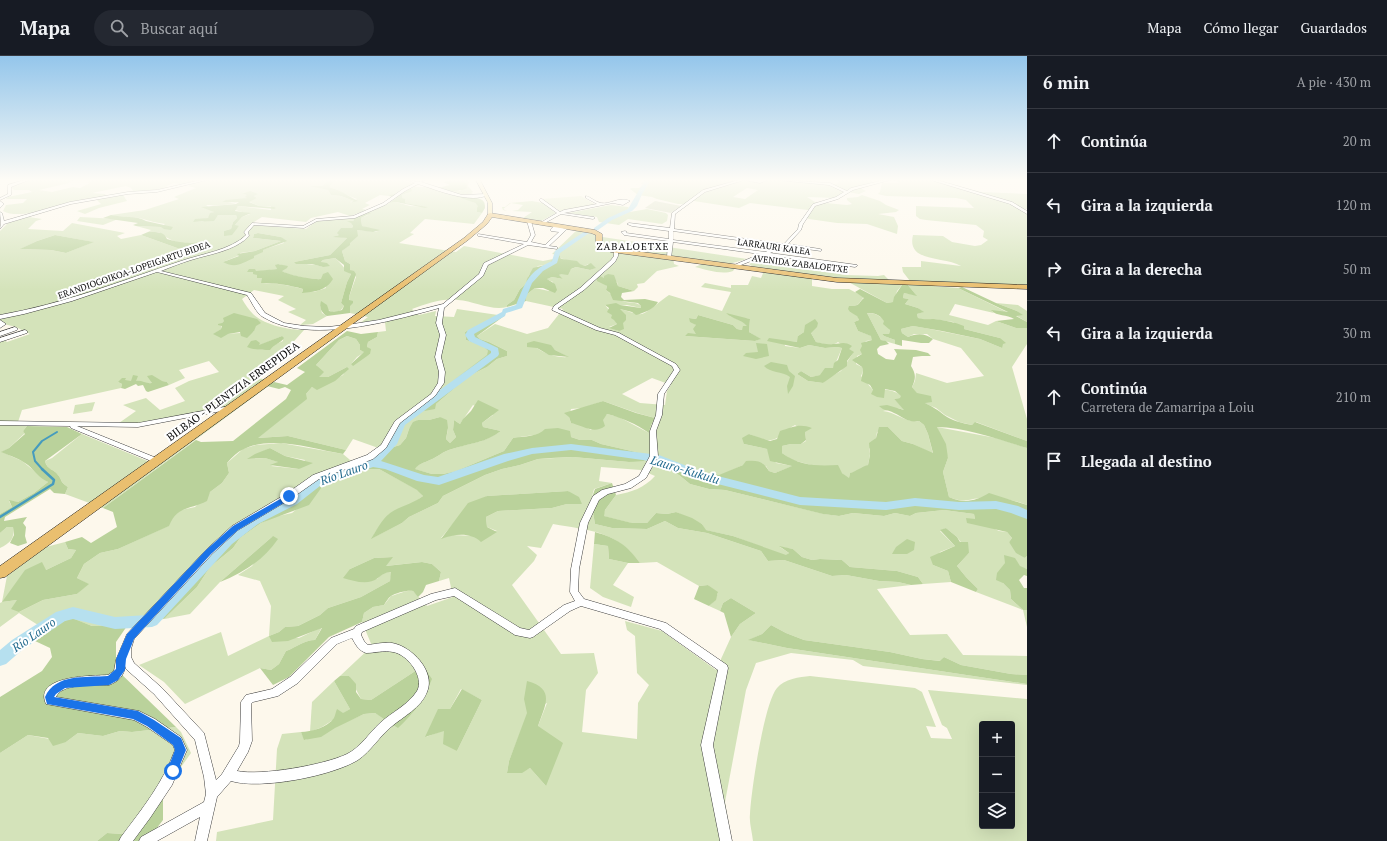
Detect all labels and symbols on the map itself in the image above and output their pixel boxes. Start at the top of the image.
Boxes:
street label: LARRAURI KALEA [737,236,812,258]
street label: ERANDIOGOIKOA-LOPEIGARTU BIDEA [56,238,213,302]
district label: ZABALOETXE [597,240,669,253]
street label: AVENIDA ZABALOETXE [751,252,849,276]
street label: BILBAO - PLENTZIA ERREPIDEA [164,338,303,444]
water label: Lauro-Kukulu [648,452,721,487]
water label: Río Lauro [317,457,370,488]
route end [280,487,298,505]
water label: Río Lauro [8,614,58,656]
route start [164,762,182,780]

